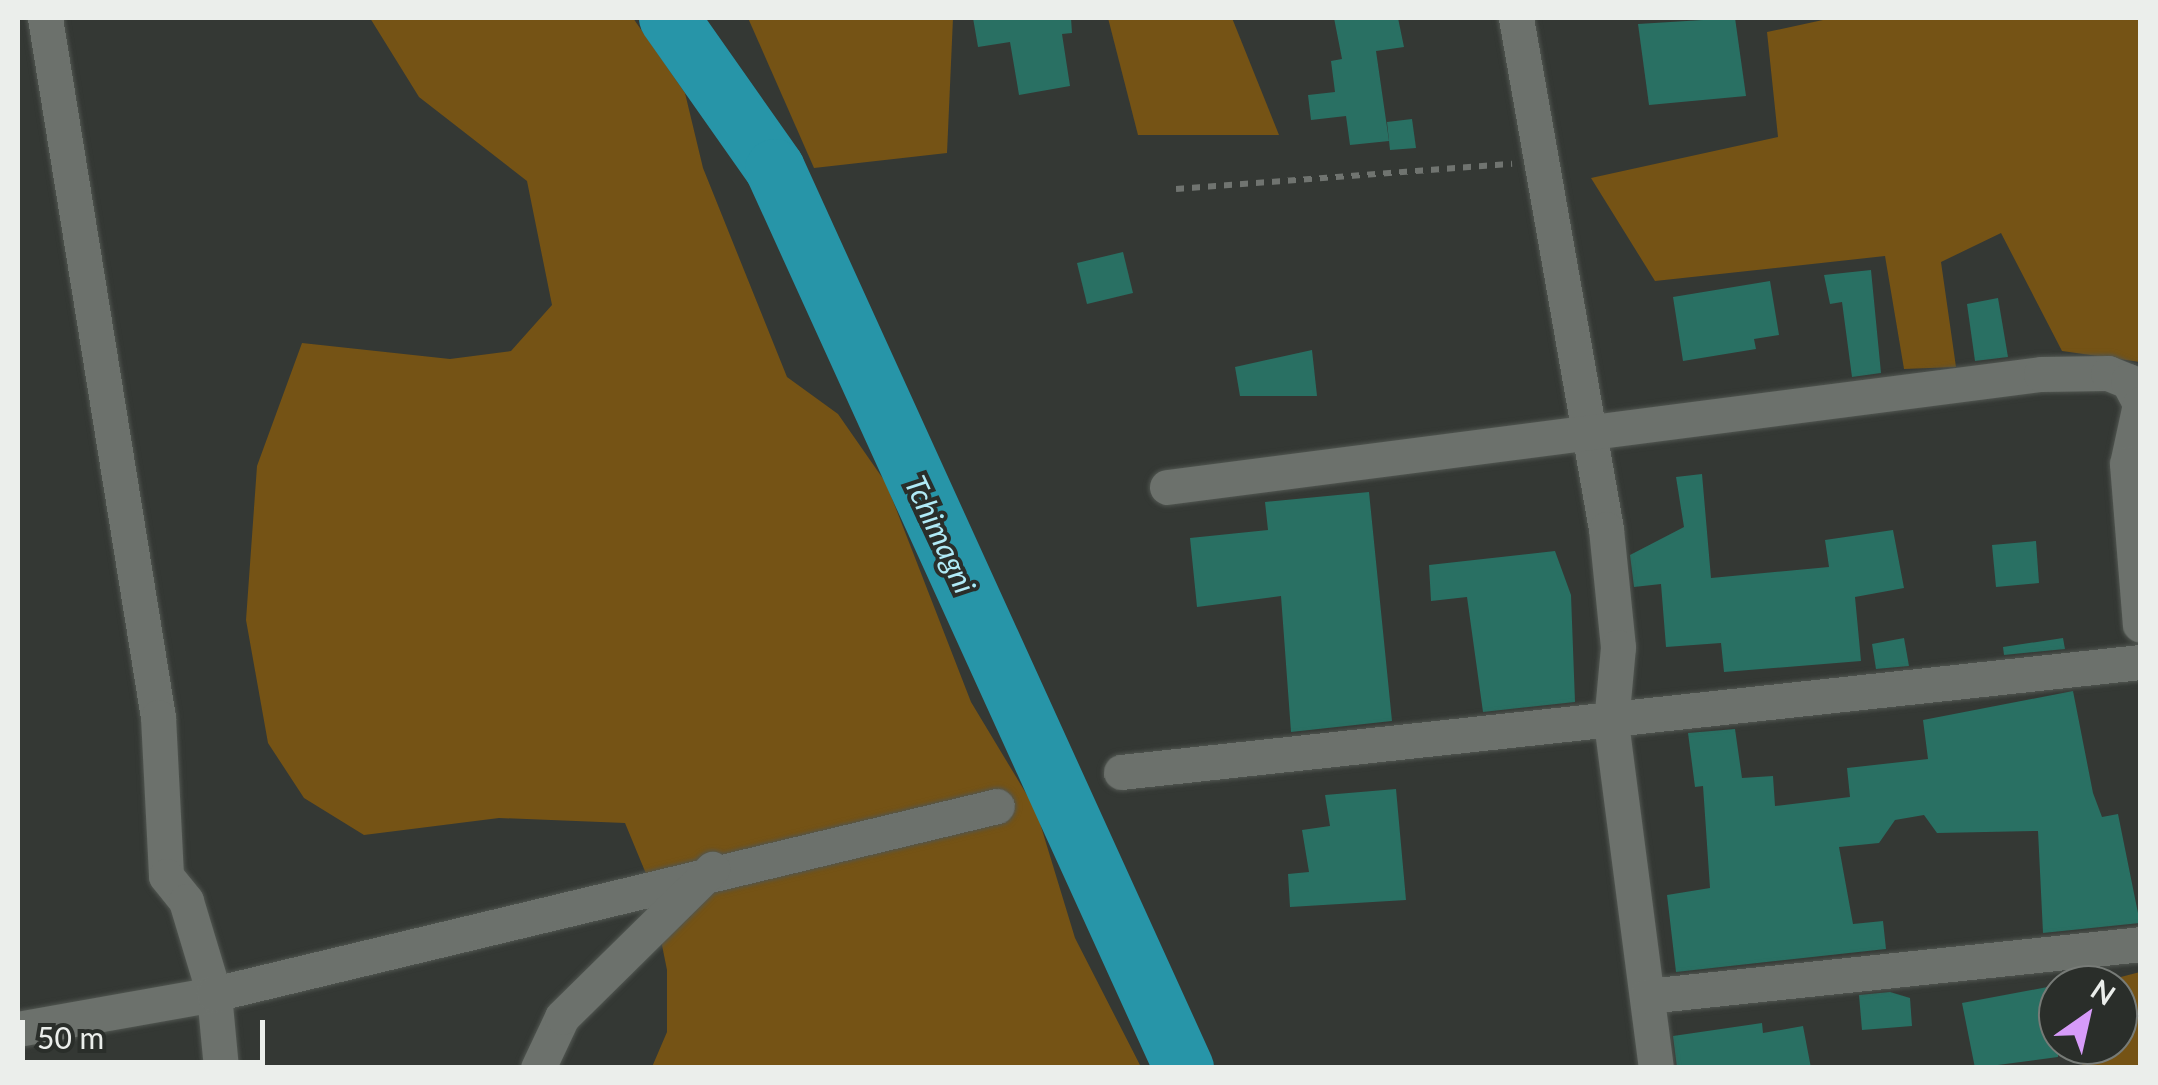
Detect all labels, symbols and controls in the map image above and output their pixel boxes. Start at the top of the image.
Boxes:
water label: Tchimagni [898,469,984,599]
north arrow [2038,965,2138,1065]
text: N [2085,972,2122,1012]
scale bar [25,1000,270,1062]
text: 50 m [37,1019,104,1055]

